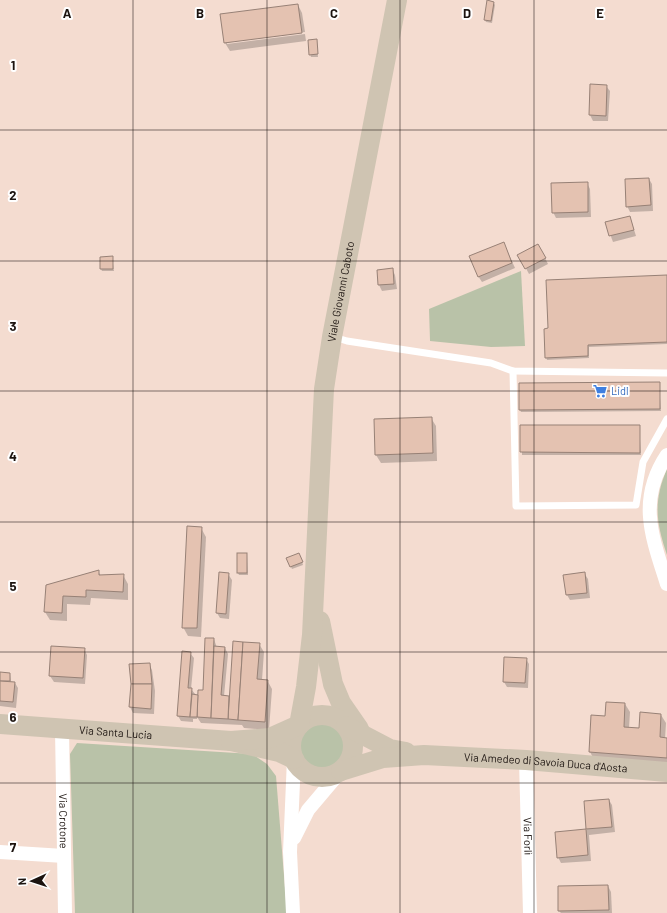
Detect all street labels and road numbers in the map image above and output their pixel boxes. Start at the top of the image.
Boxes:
street label: Viale Giovanni Caboto [324,240,356,343]
street label: Via Santa Lucia [79,723,153,741]
street label: Via Amedeo di Savoia Duca d'Aosta [464,750,628,775]
street label: Via Crotone [57,793,71,849]
street label: Via Forlì [521,817,535,855]

